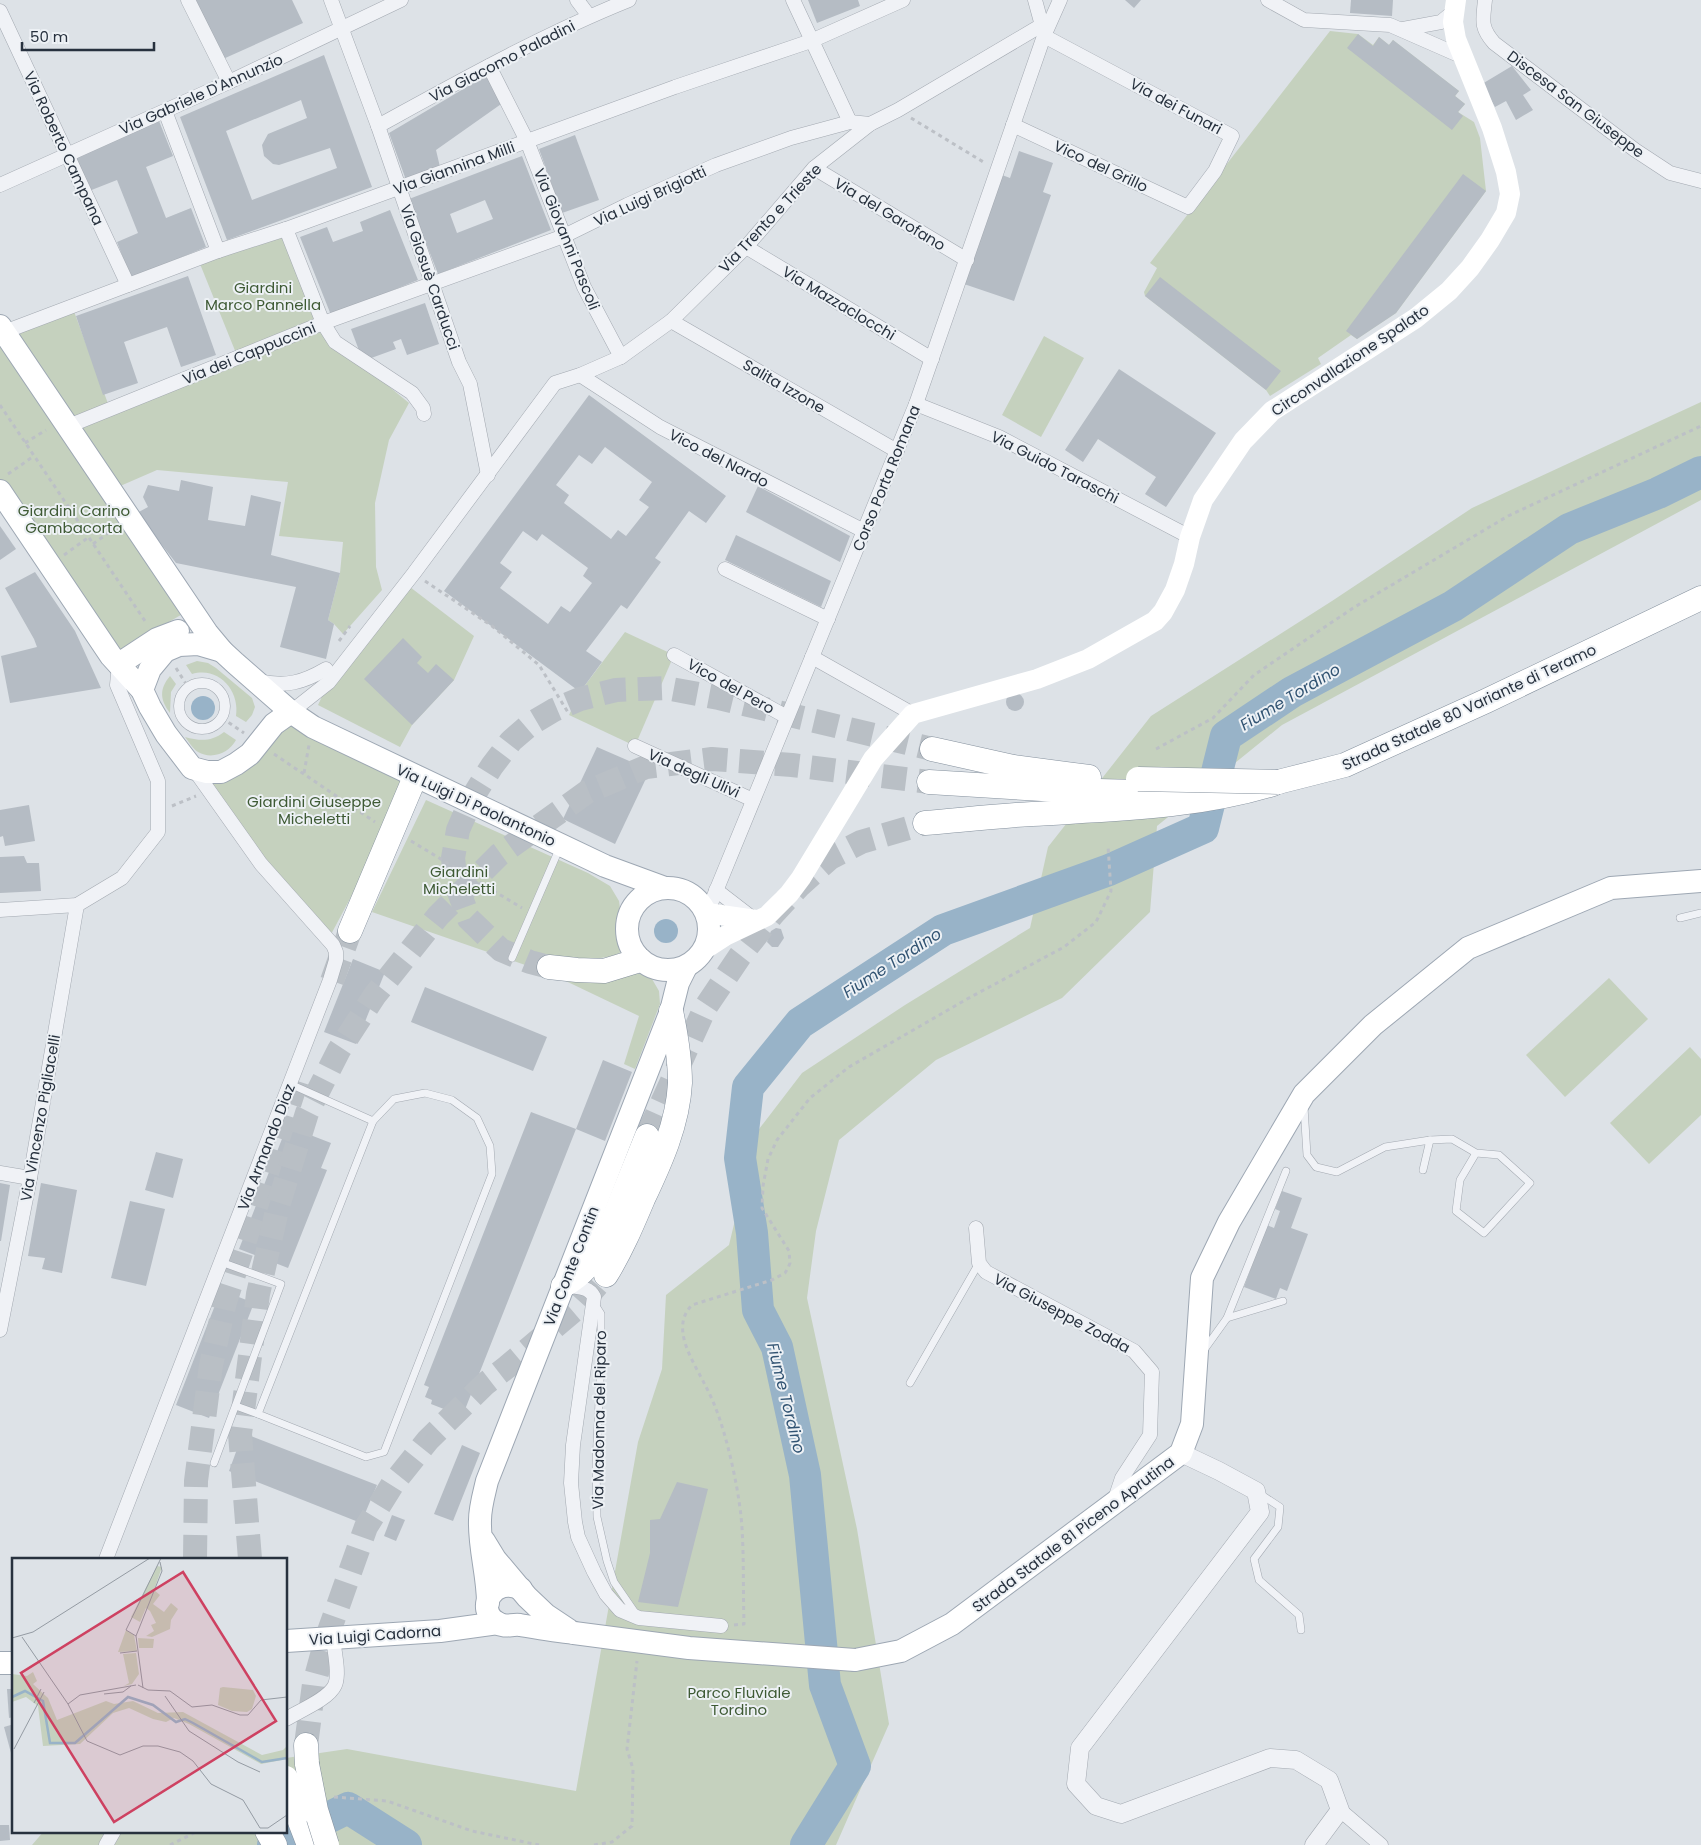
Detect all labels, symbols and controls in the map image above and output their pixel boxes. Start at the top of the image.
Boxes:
street label: Via Giacomo Paladini [426,15,578,107]
scale bar [22,20,155,52]
text: 50 m [30,26,68,47]
street label: Discesa San Giuseppe [1503,45,1649,163]
street label: Via Gabriele D'Annunzio [116,48,286,140]
street label: Via Roberto Campana [19,67,109,229]
street label: Via dei Funari [1126,73,1226,139]
street label: Vico del Grillo [1051,135,1151,197]
street label: Via Giannina Milli [390,136,518,200]
street label: Via Trento e Trieste [714,159,826,277]
street label: Via Luigi Brigiotti [590,161,710,231]
street label: Via Giovanni Pascoli [529,165,605,313]
street label: Via del Garofano [830,172,950,256]
street label: Via Giosuè Carducci [395,201,465,353]
street label: Via Mazzaclocchi [778,261,900,345]
park label: Giardini Marco Pannella [205,277,321,315]
street label: Circonvallazione Spalato [1267,299,1433,421]
street label: Via dei Cappuccini [179,317,319,389]
street label: Salita Izzone [739,354,829,418]
street label: Corso Porta Romana [847,402,925,554]
street label: Vico del Nardo [665,424,773,492]
street label: Via Guido Taraschi [987,426,1123,508]
park label: Giardini Carino Gambacorta [18,500,130,538]
street label: Strada Statale 80 Variante di Teramo [1338,639,1600,775]
street label: Vico del Pero [684,653,778,719]
water label: Fiume Tordino [1235,658,1345,736]
street label: Via degli Ulivi [645,743,743,803]
street label: Via Luigi Di Paolantonio [393,759,559,851]
park label: Giardini Giuseppe Micheletti [247,791,381,829]
park label: Giardini Micheletti [423,861,495,899]
water label: Fiume Tordino [838,922,946,1004]
street label: Via Vincenzo Pigliacelli [15,1033,65,1203]
street label: Via Armando Diaz [232,1081,300,1213]
street label: Via Conte Contin [538,1203,604,1329]
street label: Via Giuseppe Zodda [990,1268,1134,1358]
street label: Via Madonna del Riparo [587,1330,611,1510]
water label: Fiume Tordino [761,1340,811,1456]
street label: Strada Statale 81 Piceno Aprutina [968,1451,1178,1617]
inset map [12,1558,288,1832]
street label: Via Luigi Cadorna [308,1620,442,1650]
park label: Parco Fluviale Tordino [687,1682,791,1720]

